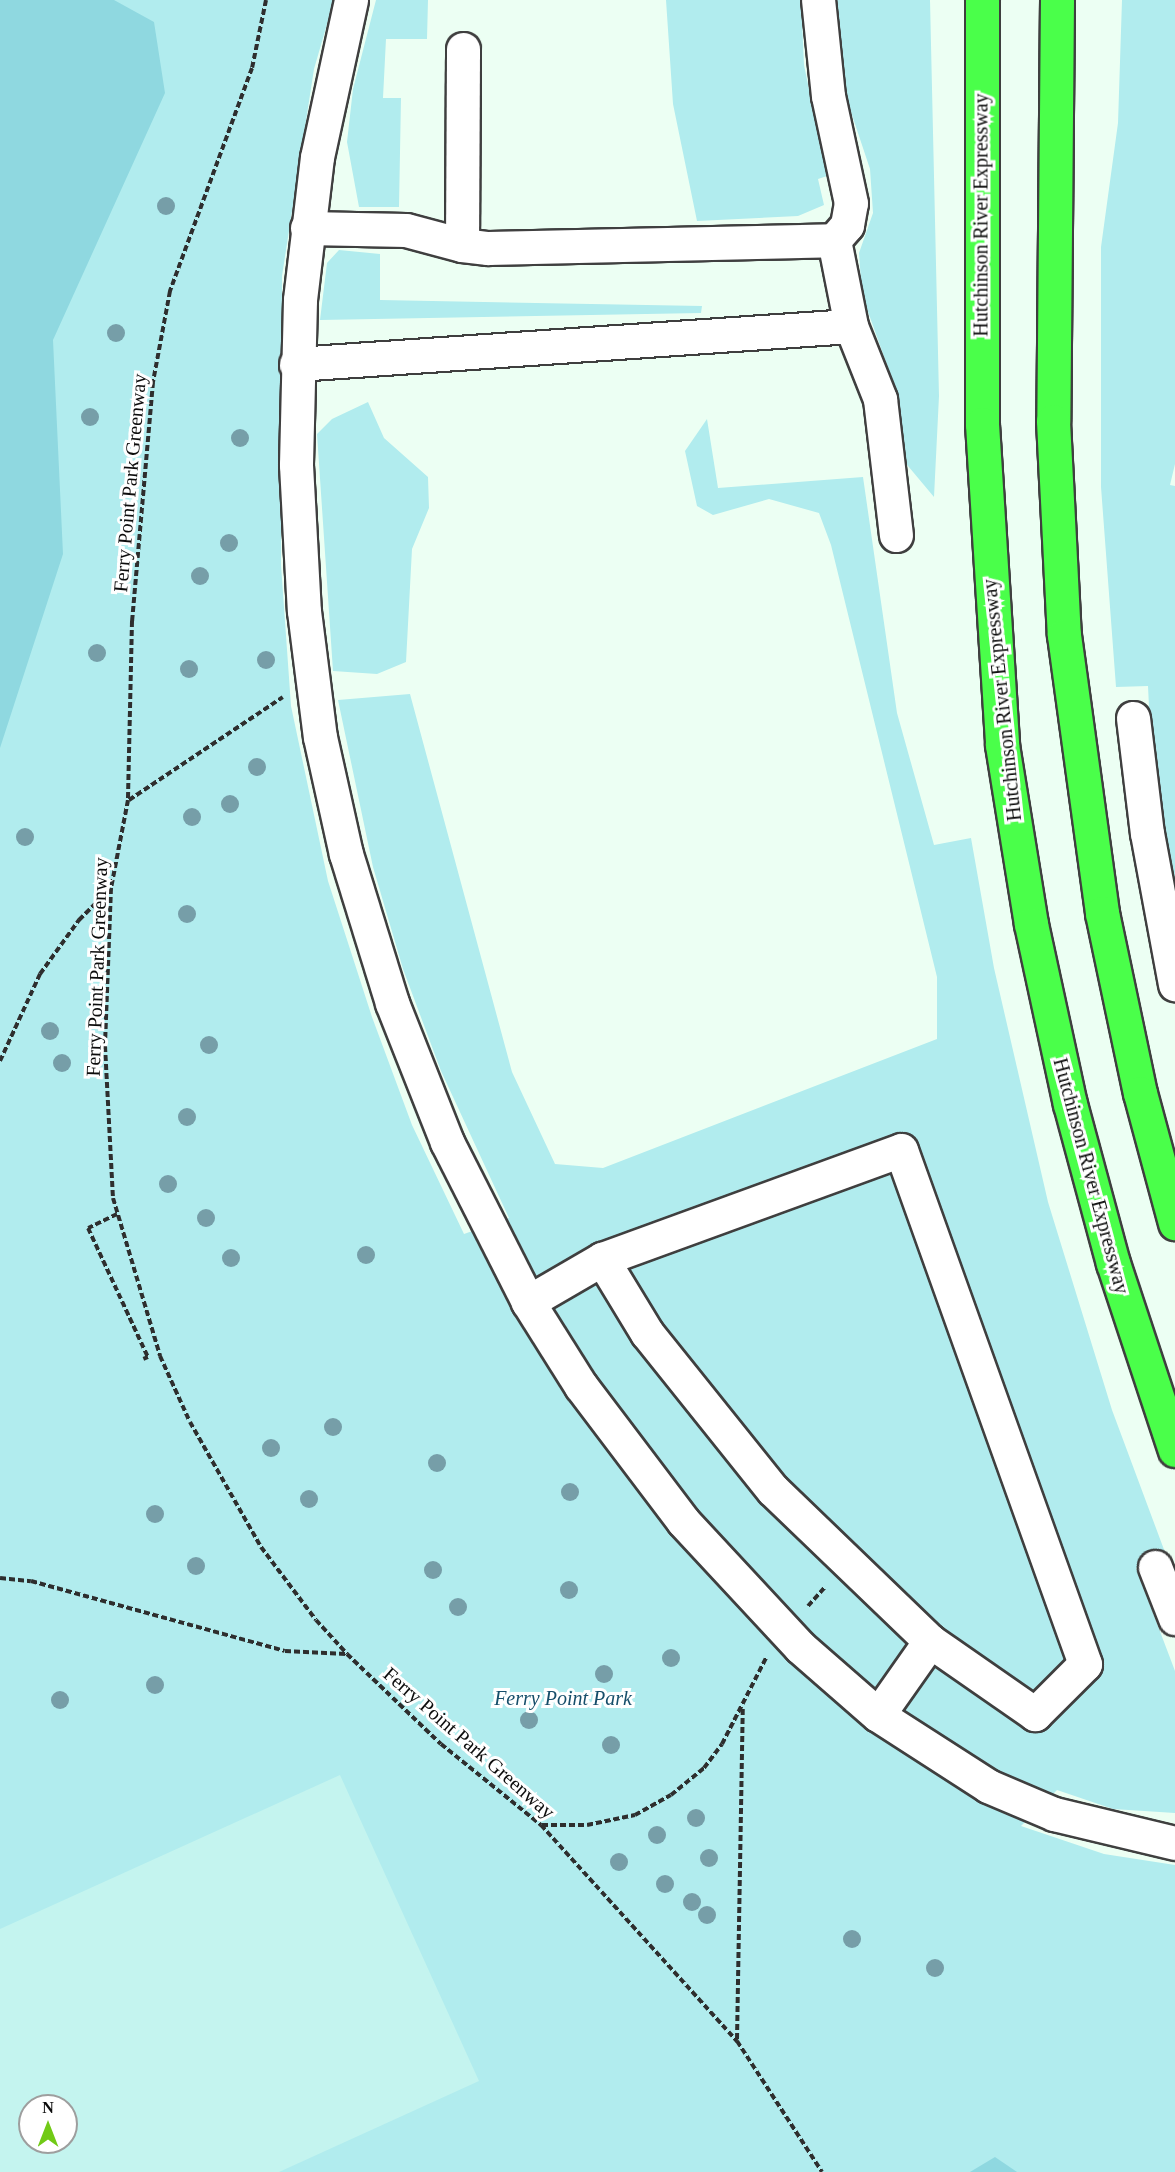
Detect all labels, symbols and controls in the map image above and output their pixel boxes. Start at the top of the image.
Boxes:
street label: Hutchinson River Expressway [969,93,993,337]
street label: Ferry Point Park Greenway [108,373,152,593]
street label: Hutchinson River Expressway [977,578,1027,822]
street label: Ferry Point Park Greenway [81,857,113,1077]
street label: Hutchinson River Expressway [1048,1055,1134,1297]
street label: Ferry Point Park Greenway [378,1662,560,1824]
park label: Ferry Point Park [494,1686,632,1710]
north arrow [18,2094,78,2154]
text: N [42,2099,54,2116]

